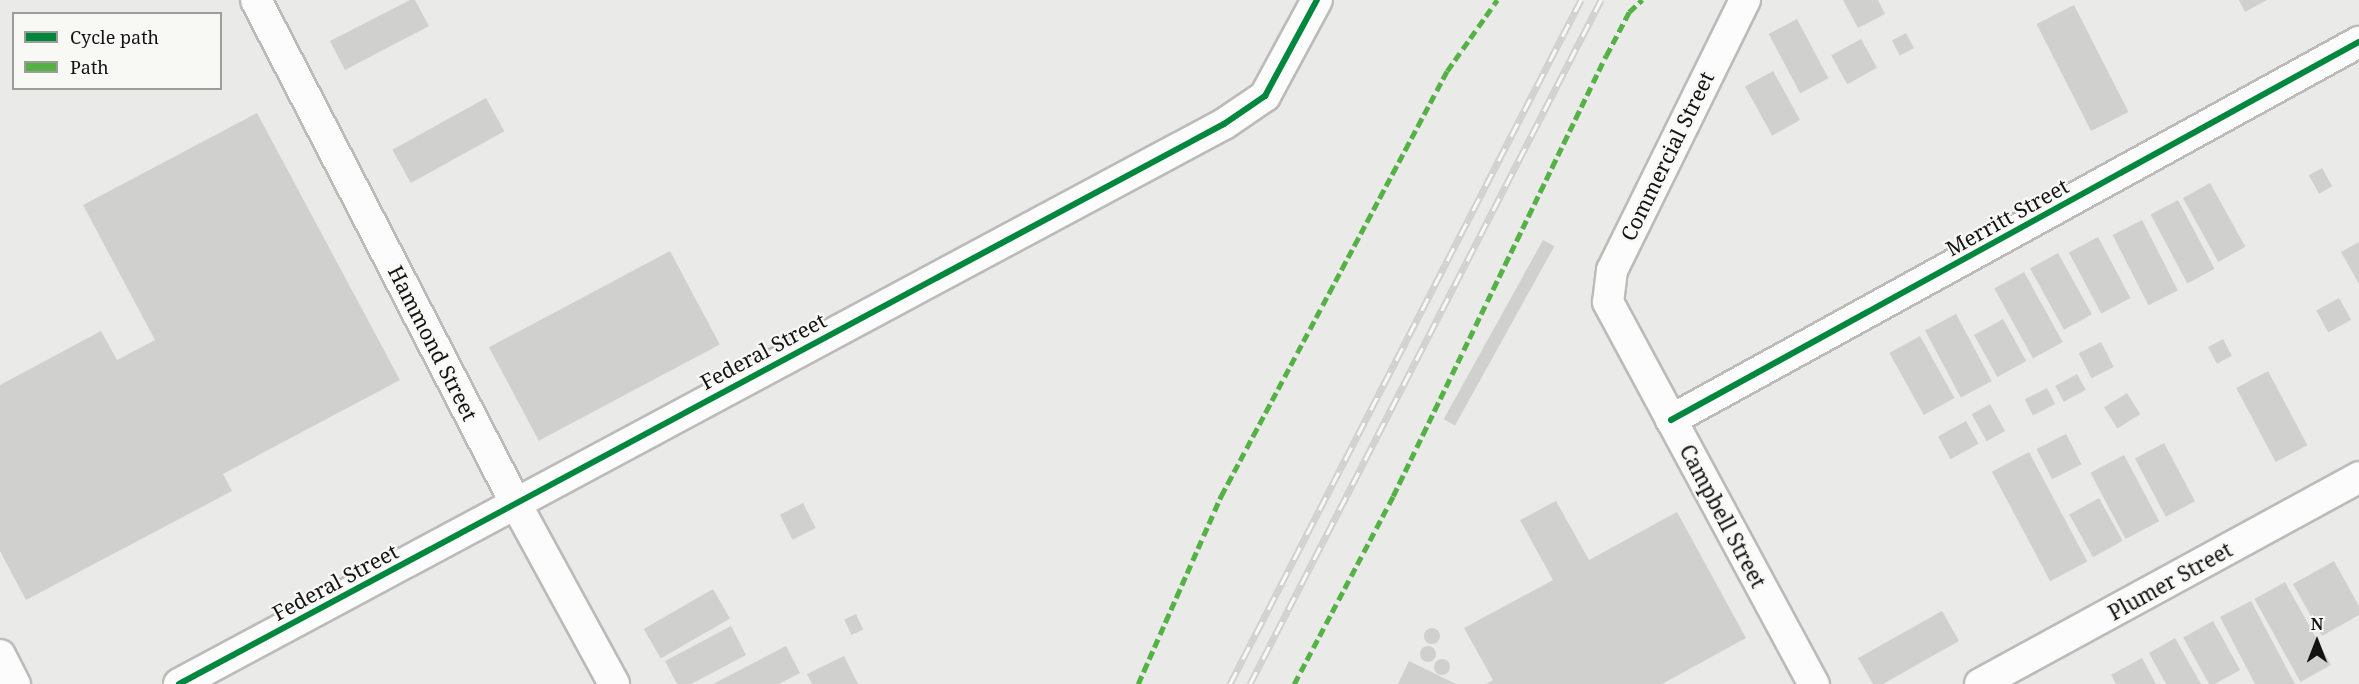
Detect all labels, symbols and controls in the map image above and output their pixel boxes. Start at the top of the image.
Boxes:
legend [12,12,222,90]
text: Cycle path [70,25,159,49]
text: Path [70,55,109,79]
street label: Commercial Street [1615,67,1719,245]
street label: Merritt Street [1941,173,2073,261]
street label: Hammond Street [383,261,483,425]
street label: Federal Street [696,307,830,395]
street label: Campbell Street [1675,440,1771,592]
street label: Plumer Street [2104,537,2236,625]
street label: Federal Street [268,538,402,626]
north arrow [2287,612,2347,672]
text: N [2311,613,2323,635]

